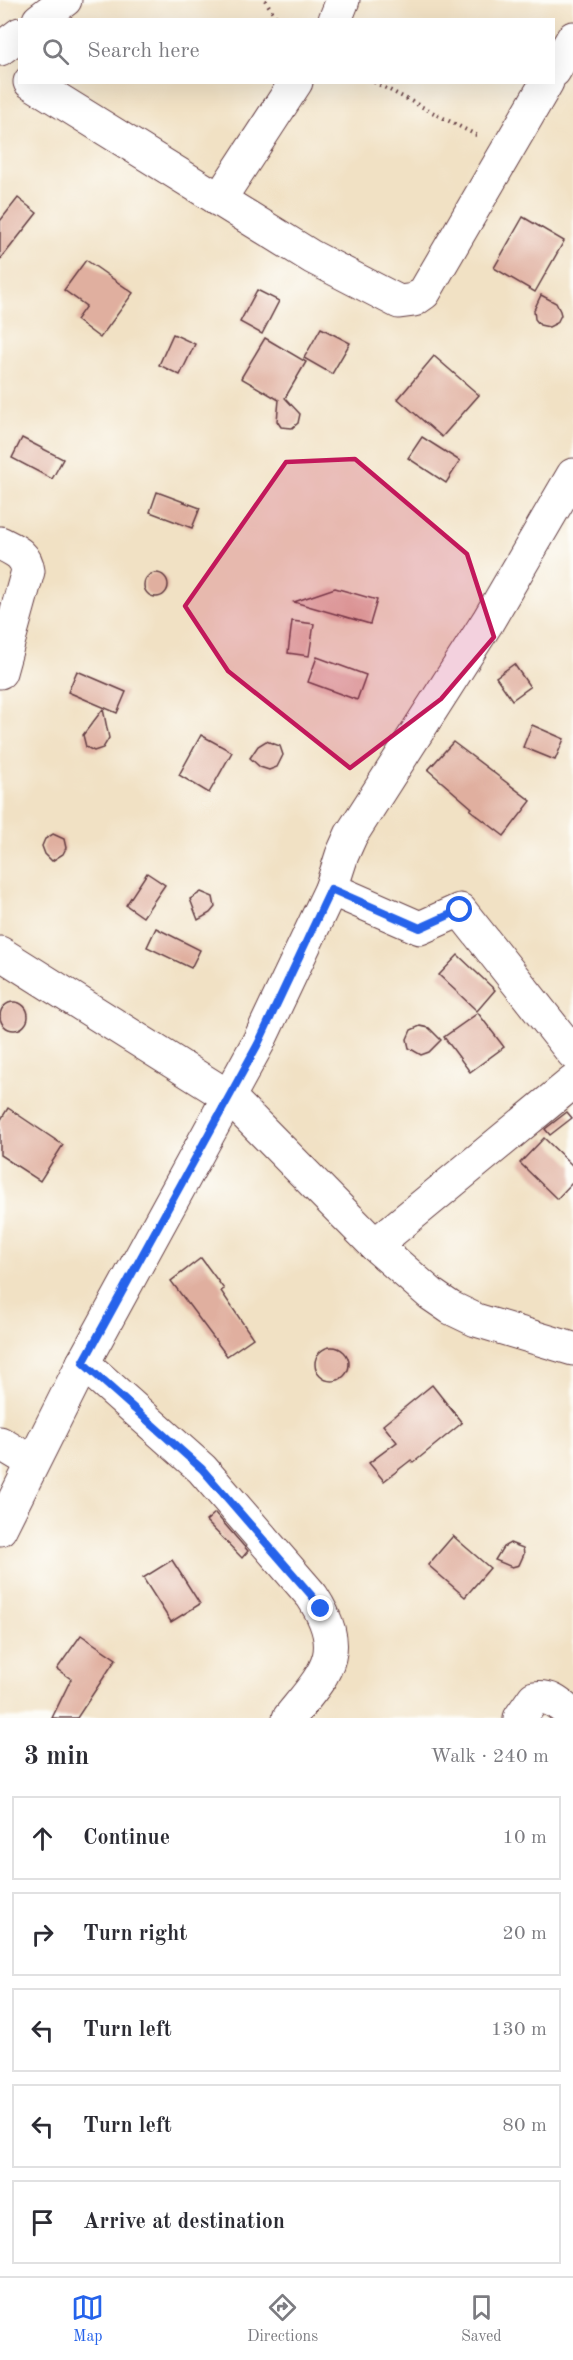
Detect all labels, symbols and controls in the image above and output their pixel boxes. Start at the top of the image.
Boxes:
search box [18,18,555,84]
icon: search [39,35,72,68]
text: Search here [87,40,200,62]
route start [446,896,472,922]
route end [307,1595,333,1621]
text: 3 min [24,1744,89,1770]
text: Walk · 240 m [430,1747,549,1767]
icon: ahead [26,1822,59,1855]
text: Continue [83,1827,170,1849]
text: 10 m [502,1828,547,1848]
icon: right [26,1918,59,1951]
text: Turn right [83,1923,187,1945]
text: 20 m [502,1924,547,1944]
icon: left [26,2014,59,2047]
text: Turn left [83,2019,172,2041]
text: 130 m [491,2020,547,2040]
icon: left [26,2110,59,2143]
text: Turn left [83,2115,172,2137]
text: 80 m [502,2116,547,2136]
icon: arrive [26,2206,59,2239]
text: Arrive at destination [83,2211,285,2233]
tab: Map [71,2291,104,2347]
tab: Directions [247,2291,318,2347]
tab: Saved [461,2291,502,2347]

